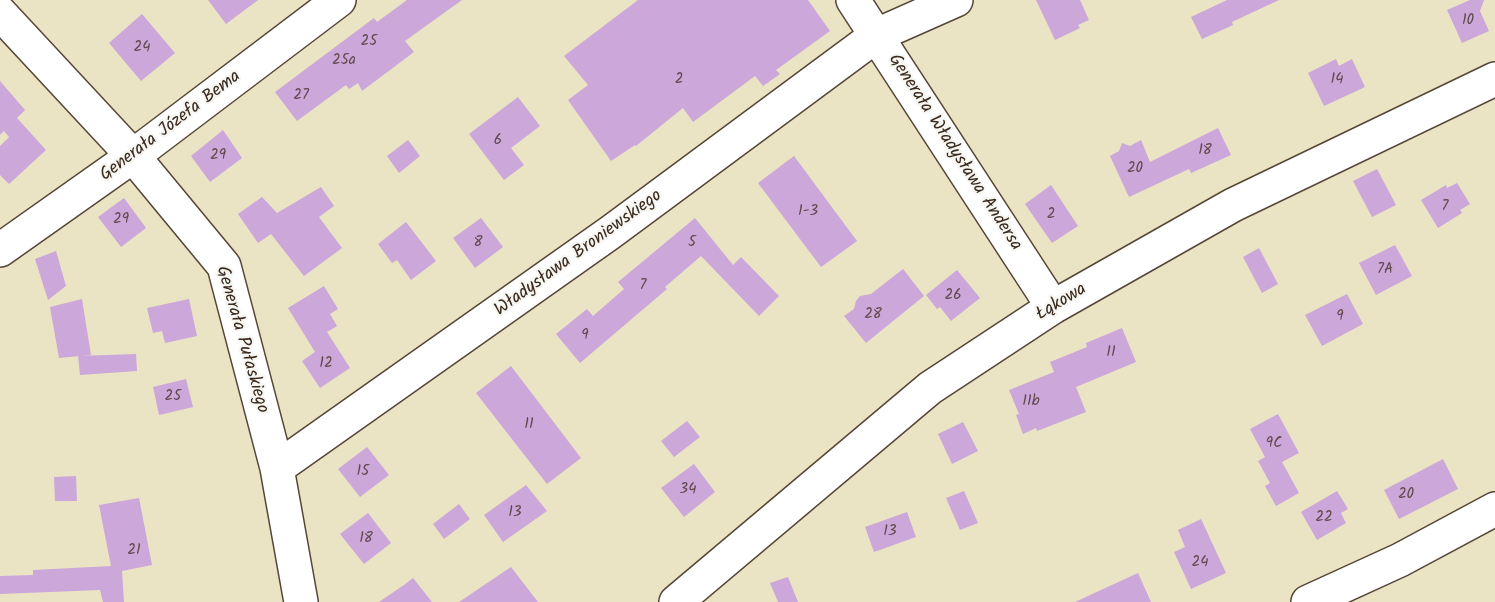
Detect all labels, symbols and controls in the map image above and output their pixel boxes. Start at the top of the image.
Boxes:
house number: 10 [1462,12,1474,30]
house number: 25 [361,33,377,51]
house number: 24 [134,39,150,57]
street label: Generała Władysława Andersa [882,51,1026,255]
house number: 25a [332,52,356,70]
street label: Generała Józefa Bema [96,67,246,187]
house number: 2 [675,71,683,89]
house number: 14 [1331,71,1343,89]
house number: 27 [293,87,309,105]
house number: 6 [494,132,502,150]
house number: 18 [1198,142,1212,160]
house number: 29 [210,147,226,165]
house number: 20 [1127,160,1143,178]
street label: Władysława Broniewskiego [491,186,667,322]
house number: 7 [1442,198,1448,216]
house number: 1-3 [798,203,818,221]
house number: 2 [1047,206,1055,224]
house number: 29 [113,211,129,229]
house number: 8 [473,234,483,252]
house number: 5 [688,234,696,252]
house number: 7A [1377,261,1393,279]
street label: Generała Pułaskiego [210,264,272,416]
house number: 7 [640,277,646,295]
street label: Łąkowa [1033,280,1091,326]
house number: 26 [944,287,962,305]
house number: 28 [864,306,882,324]
house number: 9 [1336,308,1344,326]
house number: 9 [581,327,589,345]
house number: 11 [1106,344,1116,362]
house number: 12 [319,355,333,373]
house number: 25 [165,388,181,406]
house number: 11b [1022,393,1040,411]
house number: 11 [524,416,534,434]
house number: 9C [1266,435,1282,453]
house number: 15 [357,463,369,481]
house number: 34 [680,481,696,499]
house number: 20 [1398,486,1414,504]
house number: 13 [508,504,522,522]
house number: 22 [1315,509,1333,527]
house number: 13 [883,523,897,541]
house number: 18 [359,530,373,548]
house number: 21 [127,542,141,560]
house number: 24 [1192,554,1208,572]

